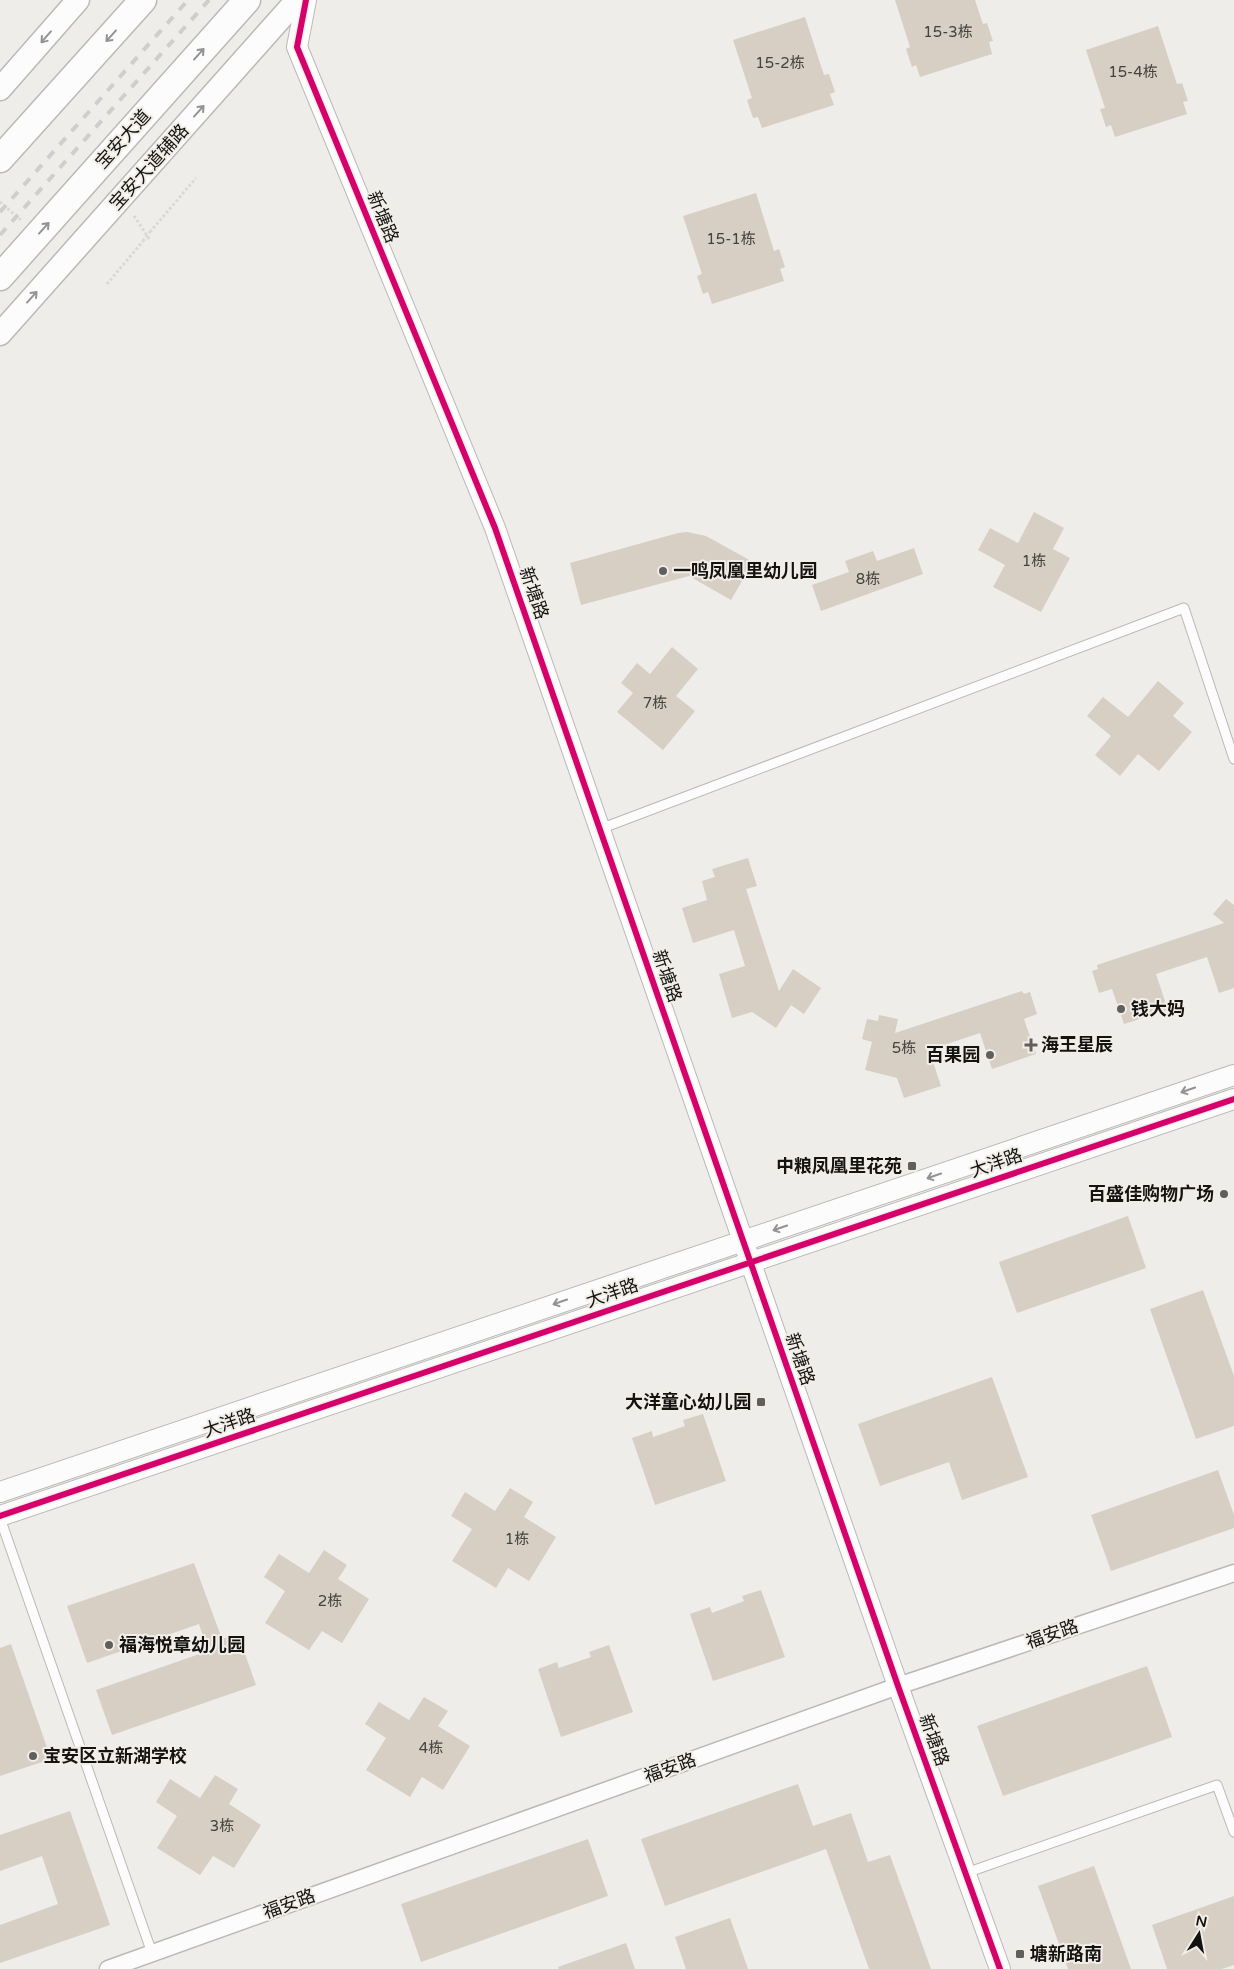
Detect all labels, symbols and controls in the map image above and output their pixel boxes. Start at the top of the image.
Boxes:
house number: 15-3栋 [923,23,973,41]
one-way arrow [40,30,52,43]
one-way arrow [105,30,117,43]
one-way arrow [193,48,205,61]
house number: 15-2栋 [755,54,805,72]
house number: 15-4栋 [1108,63,1158,81]
one-way arrow [193,104,204,117]
street label: 宝安大道 [91,105,155,173]
street label: 宝安大道辅路 [105,120,193,214]
street label: 新塘路 [363,188,403,246]
one-way arrow [38,221,50,234]
house number: 15-1栋 [706,230,756,248]
one-way arrow [27,291,38,304]
house number: 1栋 [1022,552,1046,570]
place label: 一鸣凤凰里幼儿园 [673,560,817,582]
street label: 新塘路 [515,564,553,622]
marker: 一鸣凤凰里幼儿园 [657,565,669,577]
house number: 8栋 [856,570,880,588]
house number: 7栋 [643,694,667,712]
street label: 新塘路 [648,947,686,1005]
place label: 钱大妈 [1131,998,1185,1020]
marker: 钱大妈 [1115,1003,1127,1015]
place label: 海王星辰 [1041,1034,1113,1056]
house number: 5栋 [892,1039,916,1057]
marker: 海王星辰 [1025,1039,1037,1051]
place label: 百果园 [926,1044,980,1066]
marker: 百果园 [984,1049,996,1061]
one-way arrow [1181,1086,1196,1095]
street label: 大洋路 [967,1144,1025,1182]
place label: 中粮凤凰里花苑 [776,1155,902,1177]
marker: 中粮凤凰里花苑 [906,1160,918,1172]
one-way arrow [927,1172,943,1181]
place label: 百盛佳购物广场 [1088,1183,1214,1205]
marker: 百盛佳购物广场 [1218,1188,1230,1200]
one-way arrow [773,1224,789,1233]
street label: 大洋路 [583,1274,641,1312]
one-way arrow [553,1298,569,1308]
street label: 新塘路 [781,1330,819,1388]
place label: 大洋童心幼儿园 [625,1391,751,1413]
marker: 大洋童心幼儿园 [755,1396,767,1408]
street label: 大洋路 [200,1404,258,1442]
house number: 1栋 [505,1530,529,1548]
house number: 2栋 [318,1592,342,1610]
street label: 福安路 [1023,1615,1081,1653]
place label: 福海悦章幼儿园 [119,1634,245,1656]
marker: 福海悦章幼儿园 [103,1639,115,1651]
street label: 新塘路 [914,1711,954,1769]
house number: 4栋 [419,1739,443,1757]
place label: 宝安区立新湖学校 [43,1745,187,1767]
street label: 福安路 [641,1748,699,1788]
marker: 宝安区立新湖学校 [27,1750,39,1762]
house number: 3栋 [210,1817,234,1835]
street label: 福安路 [260,1884,318,1924]
north arrow [1174,1909,1224,1959]
text: N [1194,1912,1209,1931]
place label: 塘新路南 [1030,1943,1102,1965]
marker: 塘新路南 [1014,1948,1026,1960]

